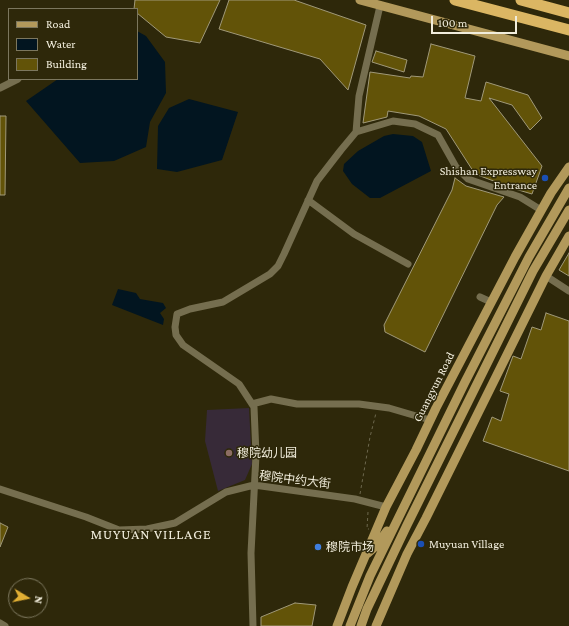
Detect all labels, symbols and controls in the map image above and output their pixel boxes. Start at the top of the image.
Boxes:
legend [8,8,138,80]
scale bar [433,8,519,34]
text: 100 m [438,16,467,30]
text: Road [46,17,70,31]
text: Water [46,37,75,51]
text: Building [46,57,87,71]
place label: Shishan Expressway Entrance [440,164,537,192]
marker: Shishan Expressway Entrance [540,173,550,183]
street label: Guangyun Road [410,350,458,424]
place label: 穆院幼儿园 [237,446,297,460]
marker: 穆院幼儿园 [224,448,234,458]
street label: 穆院中约大街 [258,468,332,492]
district label: MUYUAN VILLAGE [90,527,212,543]
place label: Muyuan Village [429,537,504,551]
marker: Muyuan Village [416,539,426,549]
place label: 穆院市场 [326,540,374,554]
marker: 穆院市场 [313,542,323,552]
north arrow [8,578,48,618]
text: N [32,595,45,605]

